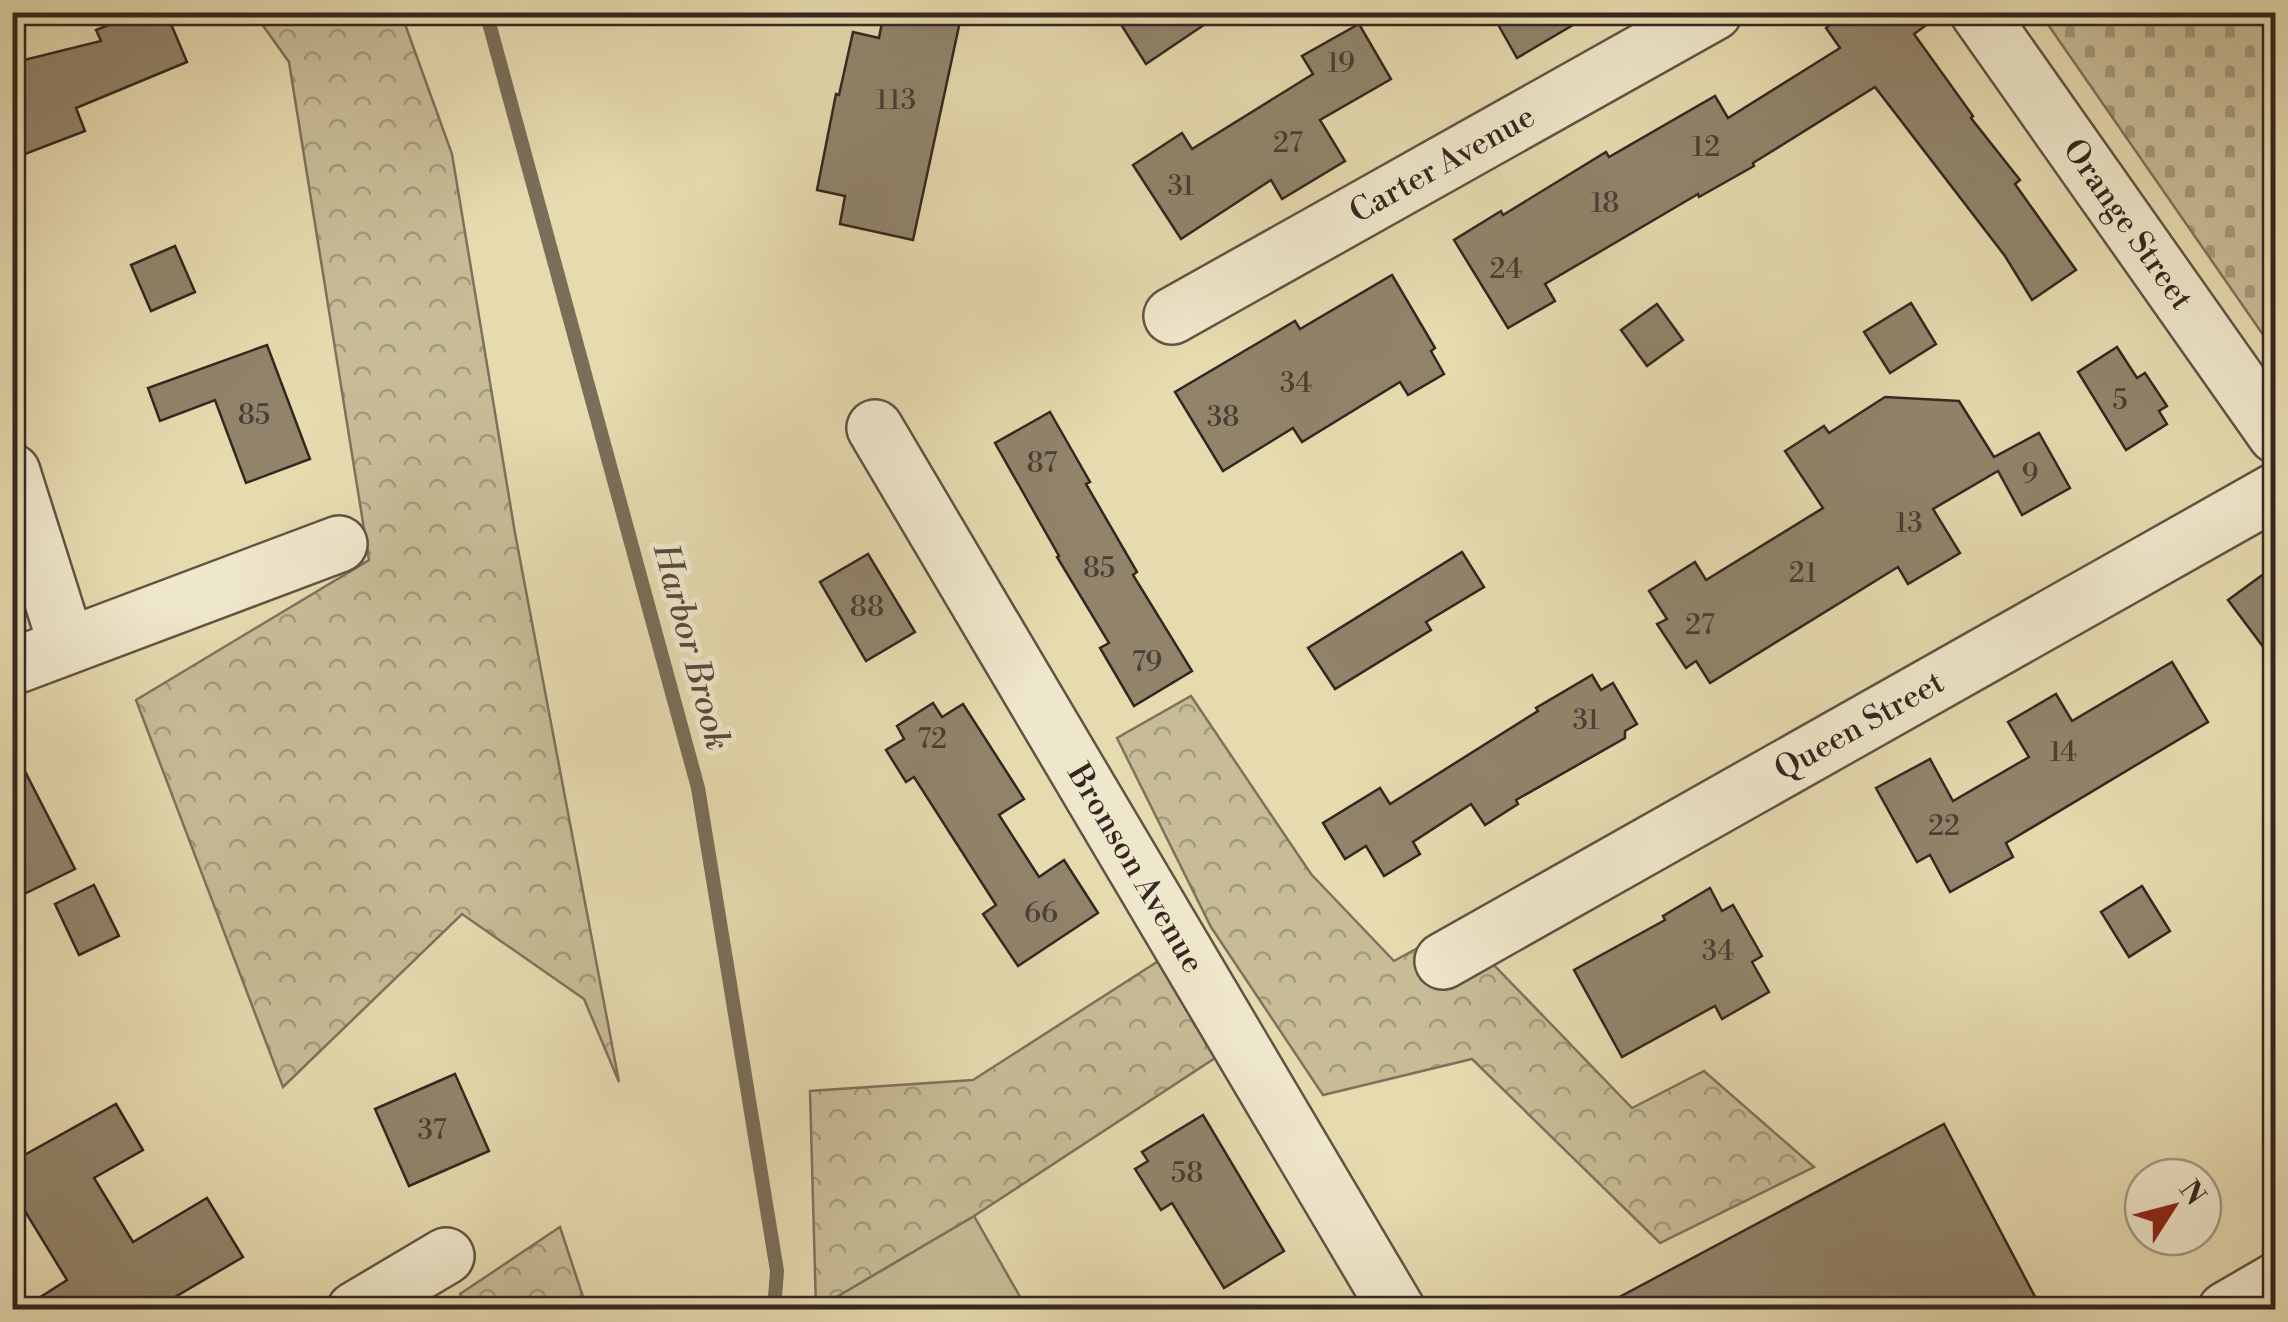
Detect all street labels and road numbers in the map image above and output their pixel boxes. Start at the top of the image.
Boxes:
street label: Carter Avenue [1343,96,1542,232]
street label: Orange Street [2054,131,2202,318]
street label: Queen Street [1768,662,1951,790]
street label: Bronson Avenue [1058,756,1213,980]

